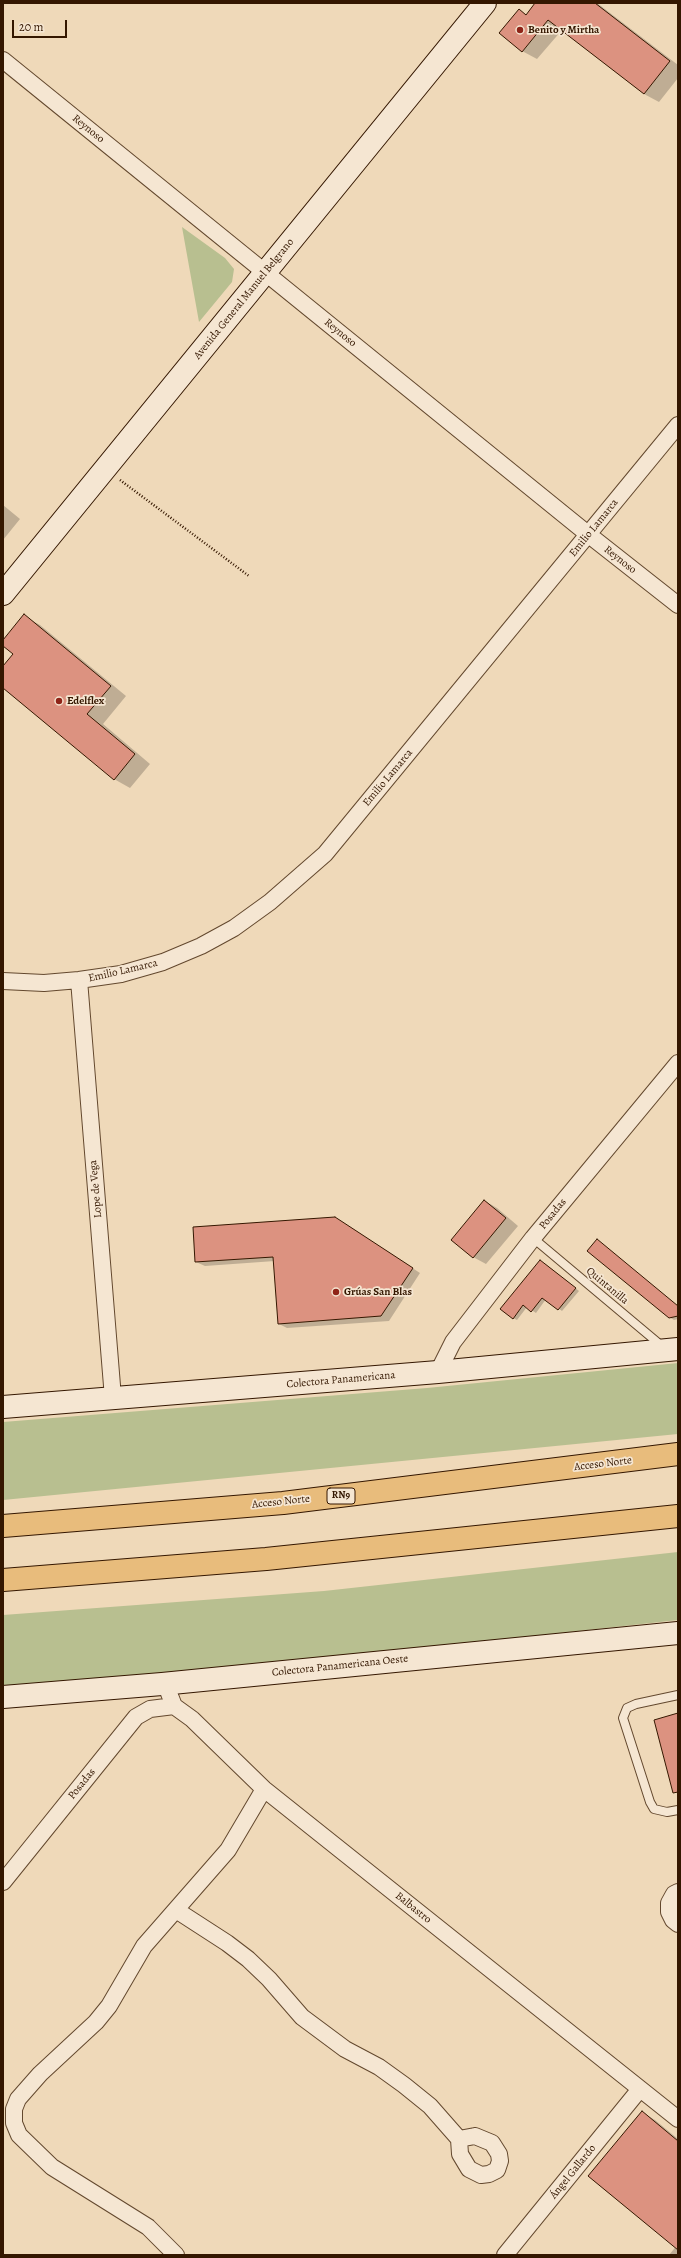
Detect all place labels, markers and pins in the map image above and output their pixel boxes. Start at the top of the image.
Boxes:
place label: Benito y Mirtha [528,23,599,37]
marker: Benito y Mirtha [515,25,525,35]
place label: Edelflex [67,694,104,708]
marker: Edelflex [54,696,64,706]
place label: Grúas San Blas [344,1285,412,1299]
marker: Grúas San Blas [331,1287,341,1297]

